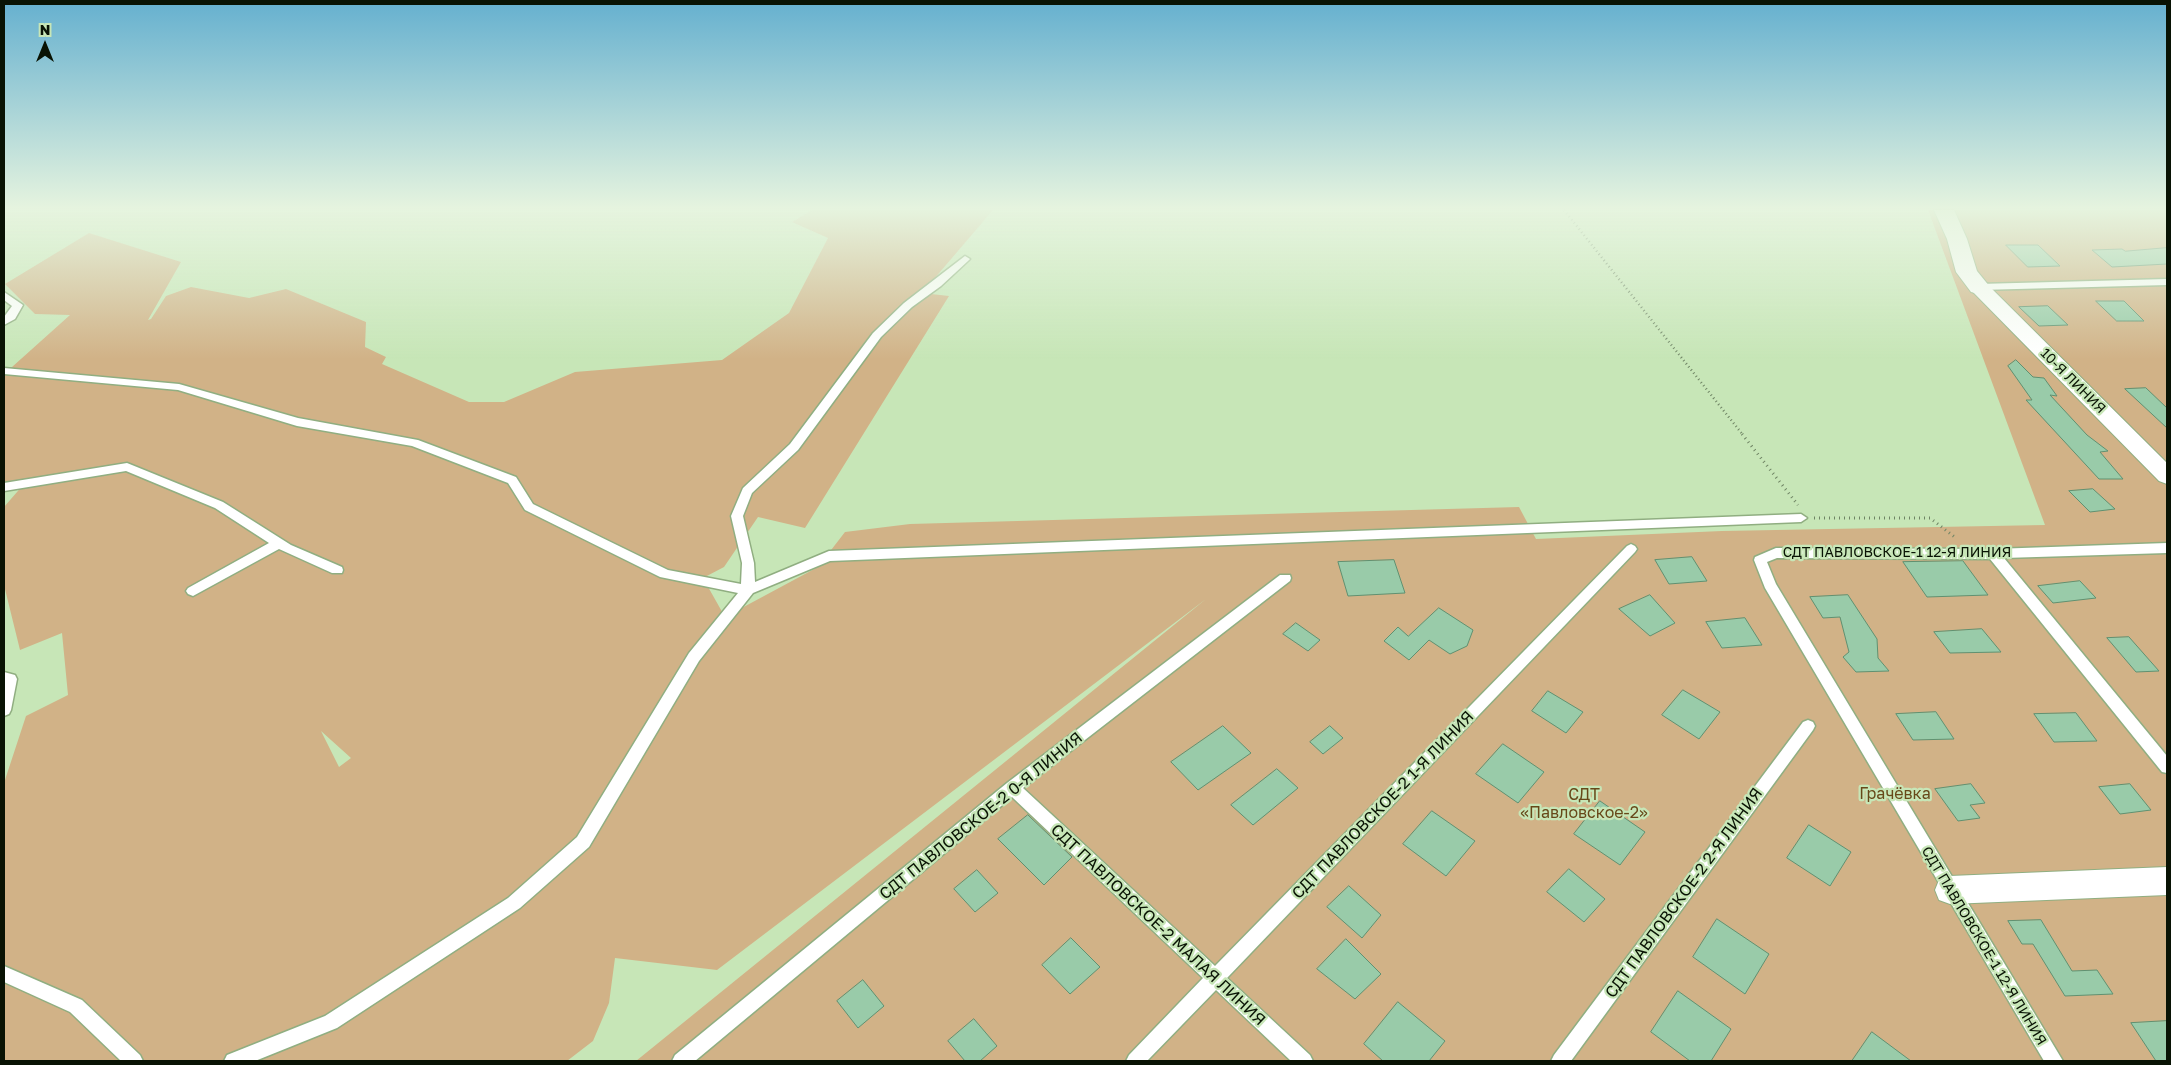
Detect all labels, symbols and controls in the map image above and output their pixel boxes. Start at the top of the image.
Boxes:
north arrow [20,20,70,70]
text: N [40,21,50,38]
street label: 10-Я ЛИНИЯ [2037,345,2109,417]
street label: СДТ ПАВЛОВСКОЕ-1 12-Я ЛИНИЯ [1783,545,2011,561]
street label: СДТ ПАВЛОВСКОЕ-2 1-Я ЛИНИЯ [1288,707,1478,903]
street label: СДТ ПАВЛОВСКОЕ-2 0-Я ЛИНИЯ [876,728,1086,904]
street label: СДТ ПАВЛОВСКОЕ-2 2-Я ЛИНИЯ [1601,784,1767,1002]
park label: Грачёвка [1859,784,1931,804]
park label: СДТ «Павловское-2» [1520,785,1648,823]
street label: СДТ ПАВЛОВСКОЕ-2 МАЛАЯ ЛИНИЯ [1047,820,1269,1030]
street label: СДТ ПАВЛОВСКОЕ-1 12-Я ЛИНИЯ [1918,844,2050,1048]

